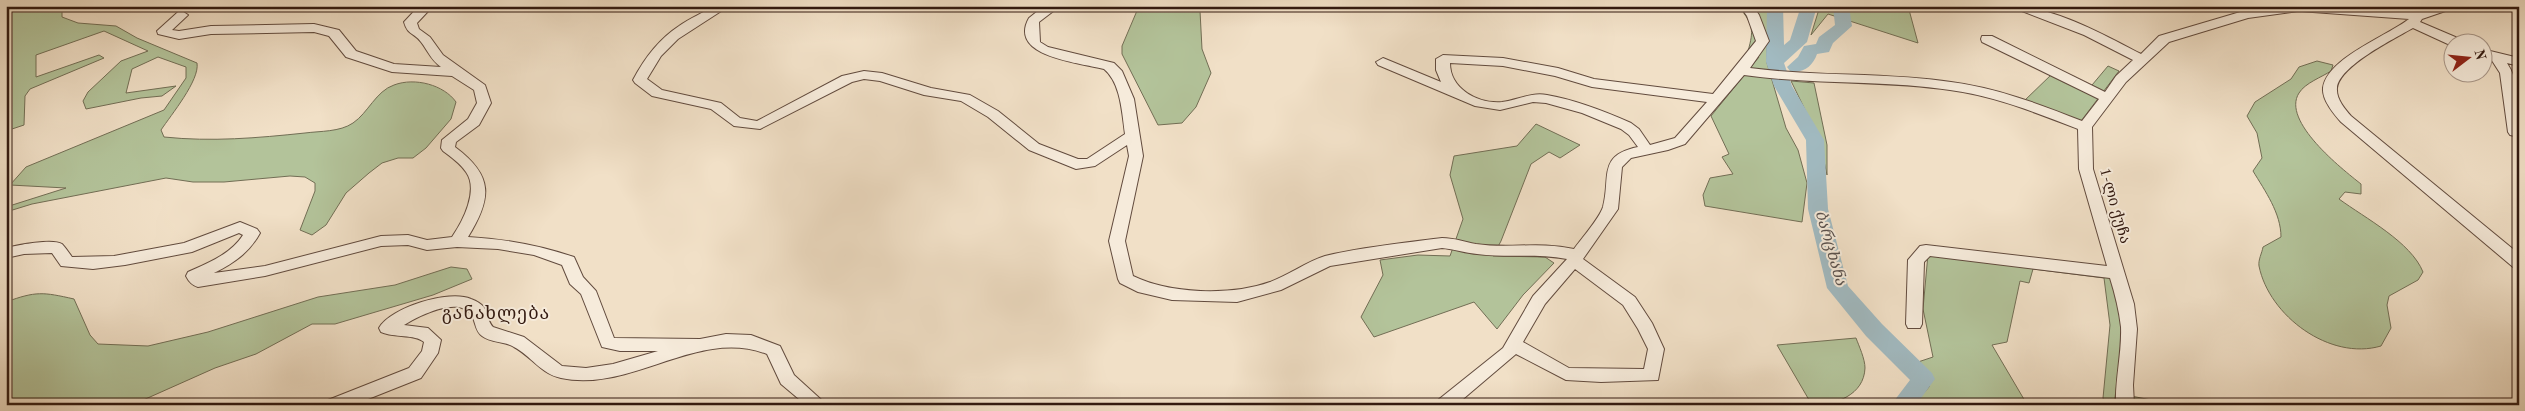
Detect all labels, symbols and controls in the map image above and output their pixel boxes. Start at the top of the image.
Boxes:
north arrow [2442,32,2492,82]
text: N [2471,48,2488,62]
street label: 1-ლი ქუჩა [2096,166,2132,246]
water label: ბარცხანა [1811,208,1849,288]
district label: განახლება [442,304,550,324]

